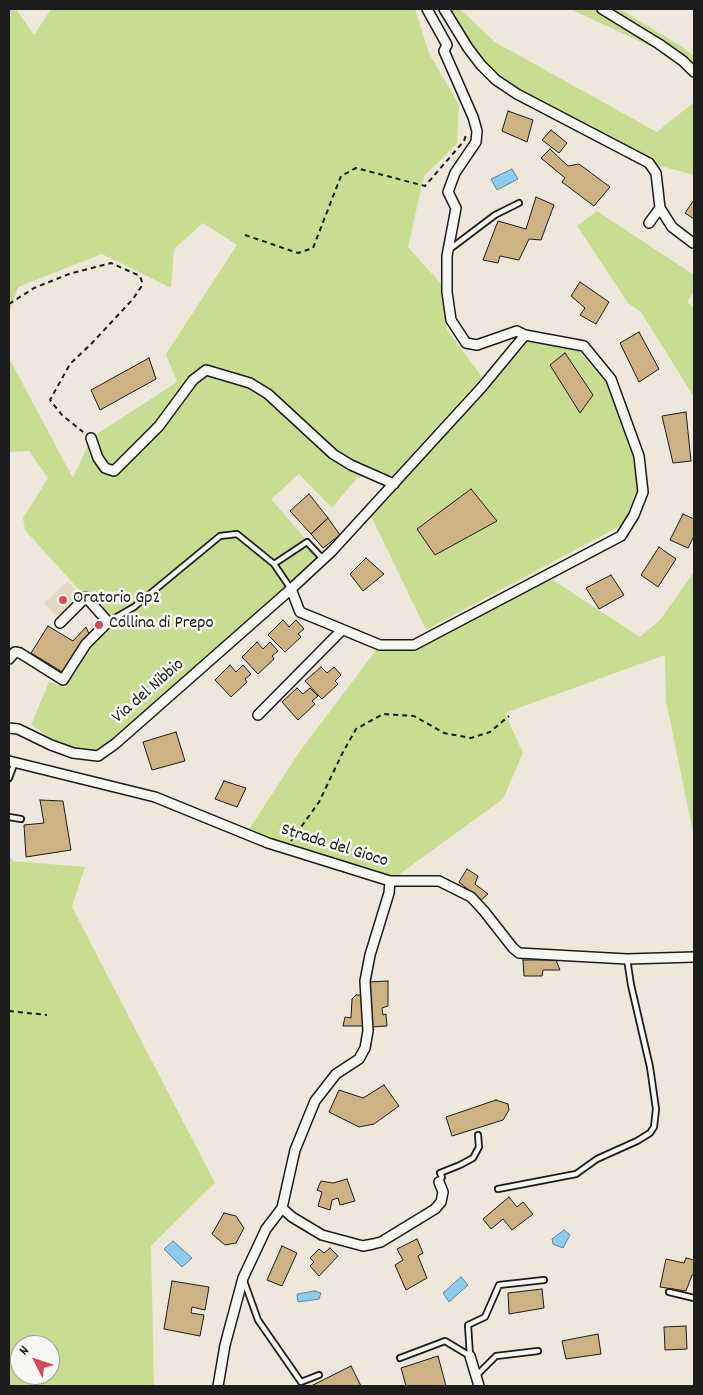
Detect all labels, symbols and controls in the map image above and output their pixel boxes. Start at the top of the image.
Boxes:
place label: Oratorio Gp2 [73,589,160,611]
marker: Oratorio Gp2 [57,594,69,606]
place label: Collina di Prepo [109,614,214,636]
marker: Collina di Prepo [93,619,105,631]
street label: Via del Nibbio [109,655,189,729]
street label: Strada del Gioco [278,820,390,874]
north arrow [10,1335,60,1385]
text: N [15,1342,34,1360]

